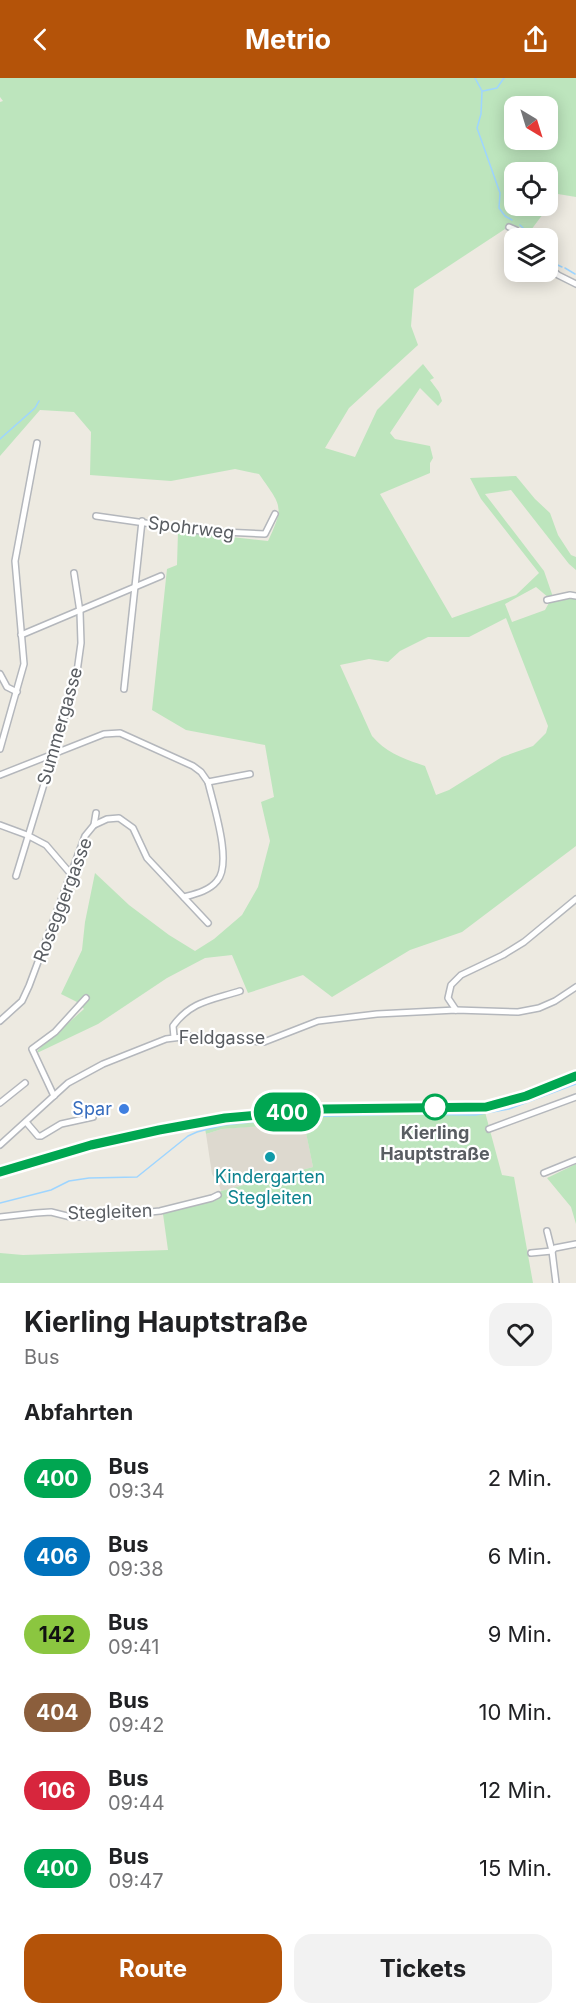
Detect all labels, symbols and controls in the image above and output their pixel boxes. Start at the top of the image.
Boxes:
icon: back [24,23,57,56]
text: Metrio [245,23,331,56]
icon: share [519,23,552,56]
north arrow [504,96,558,150]
map controls [504,96,558,282]
button: locate [504,162,558,216]
button: layers [504,228,558,282]
street label: Spohrweg [147,512,235,543]
street label: Summergasse [33,665,86,787]
street label: Roseggergasse [29,835,96,965]
street label: Feldgasse [179,1027,265,1048]
line badge: 400 [252,1092,322,1132]
marker: Kierling Hauptstraße [422,1094,448,1120]
place label: Spar [72,1098,112,1119]
text: 400 [266,1100,308,1125]
marker: Spar [117,1102,131,1116]
place label: Kierling Hauptstraße [380,1122,490,1164]
marker: Kindergarten Stegleiten [263,1150,277,1164]
place label: Kindergarten Stegleiten [215,1166,325,1208]
street label: Stegleiten [67,1200,153,1223]
button: heart [489,1303,552,1366]
text: Kierling Hauptstraße [24,1305,308,1339]
text: Bus [24,1345,59,1369]
text: Abfahrten [24,1399,133,1425]
text: Bus [109,1453,149,1479]
text: 2 Min. [488,1465,552,1491]
text: 400 [36,1466,79,1491]
text: 09:34 [109,1479,165,1503]
text: Bus [108,1531,149,1557]
text: 6 Min. [488,1543,552,1569]
text: 406 [36,1544,78,1569]
text: 09:38 [108,1557,164,1581]
text: Bus [108,1609,149,1635]
text: 9 Min. [488,1621,552,1647]
text: 142 [39,1622,75,1647]
text: 09:41 [108,1635,159,1659]
text: Bus [109,1687,149,1713]
text: 10 Min. [478,1699,552,1725]
text: 404 [36,1700,79,1725]
text: 09:42 [109,1713,164,1737]
text: Bus [108,1765,149,1791]
text: 12 Min. [479,1777,552,1803]
text: 106 [39,1778,75,1803]
text: 09:44 [108,1791,165,1815]
text: Bus [109,1843,149,1869]
text: 15 Min. [479,1855,552,1881]
text: 400 [36,1856,79,1881]
text: 09:47 [109,1869,164,1893]
button: Route [24,1934,282,2003]
button: Tickets [294,1934,552,2003]

